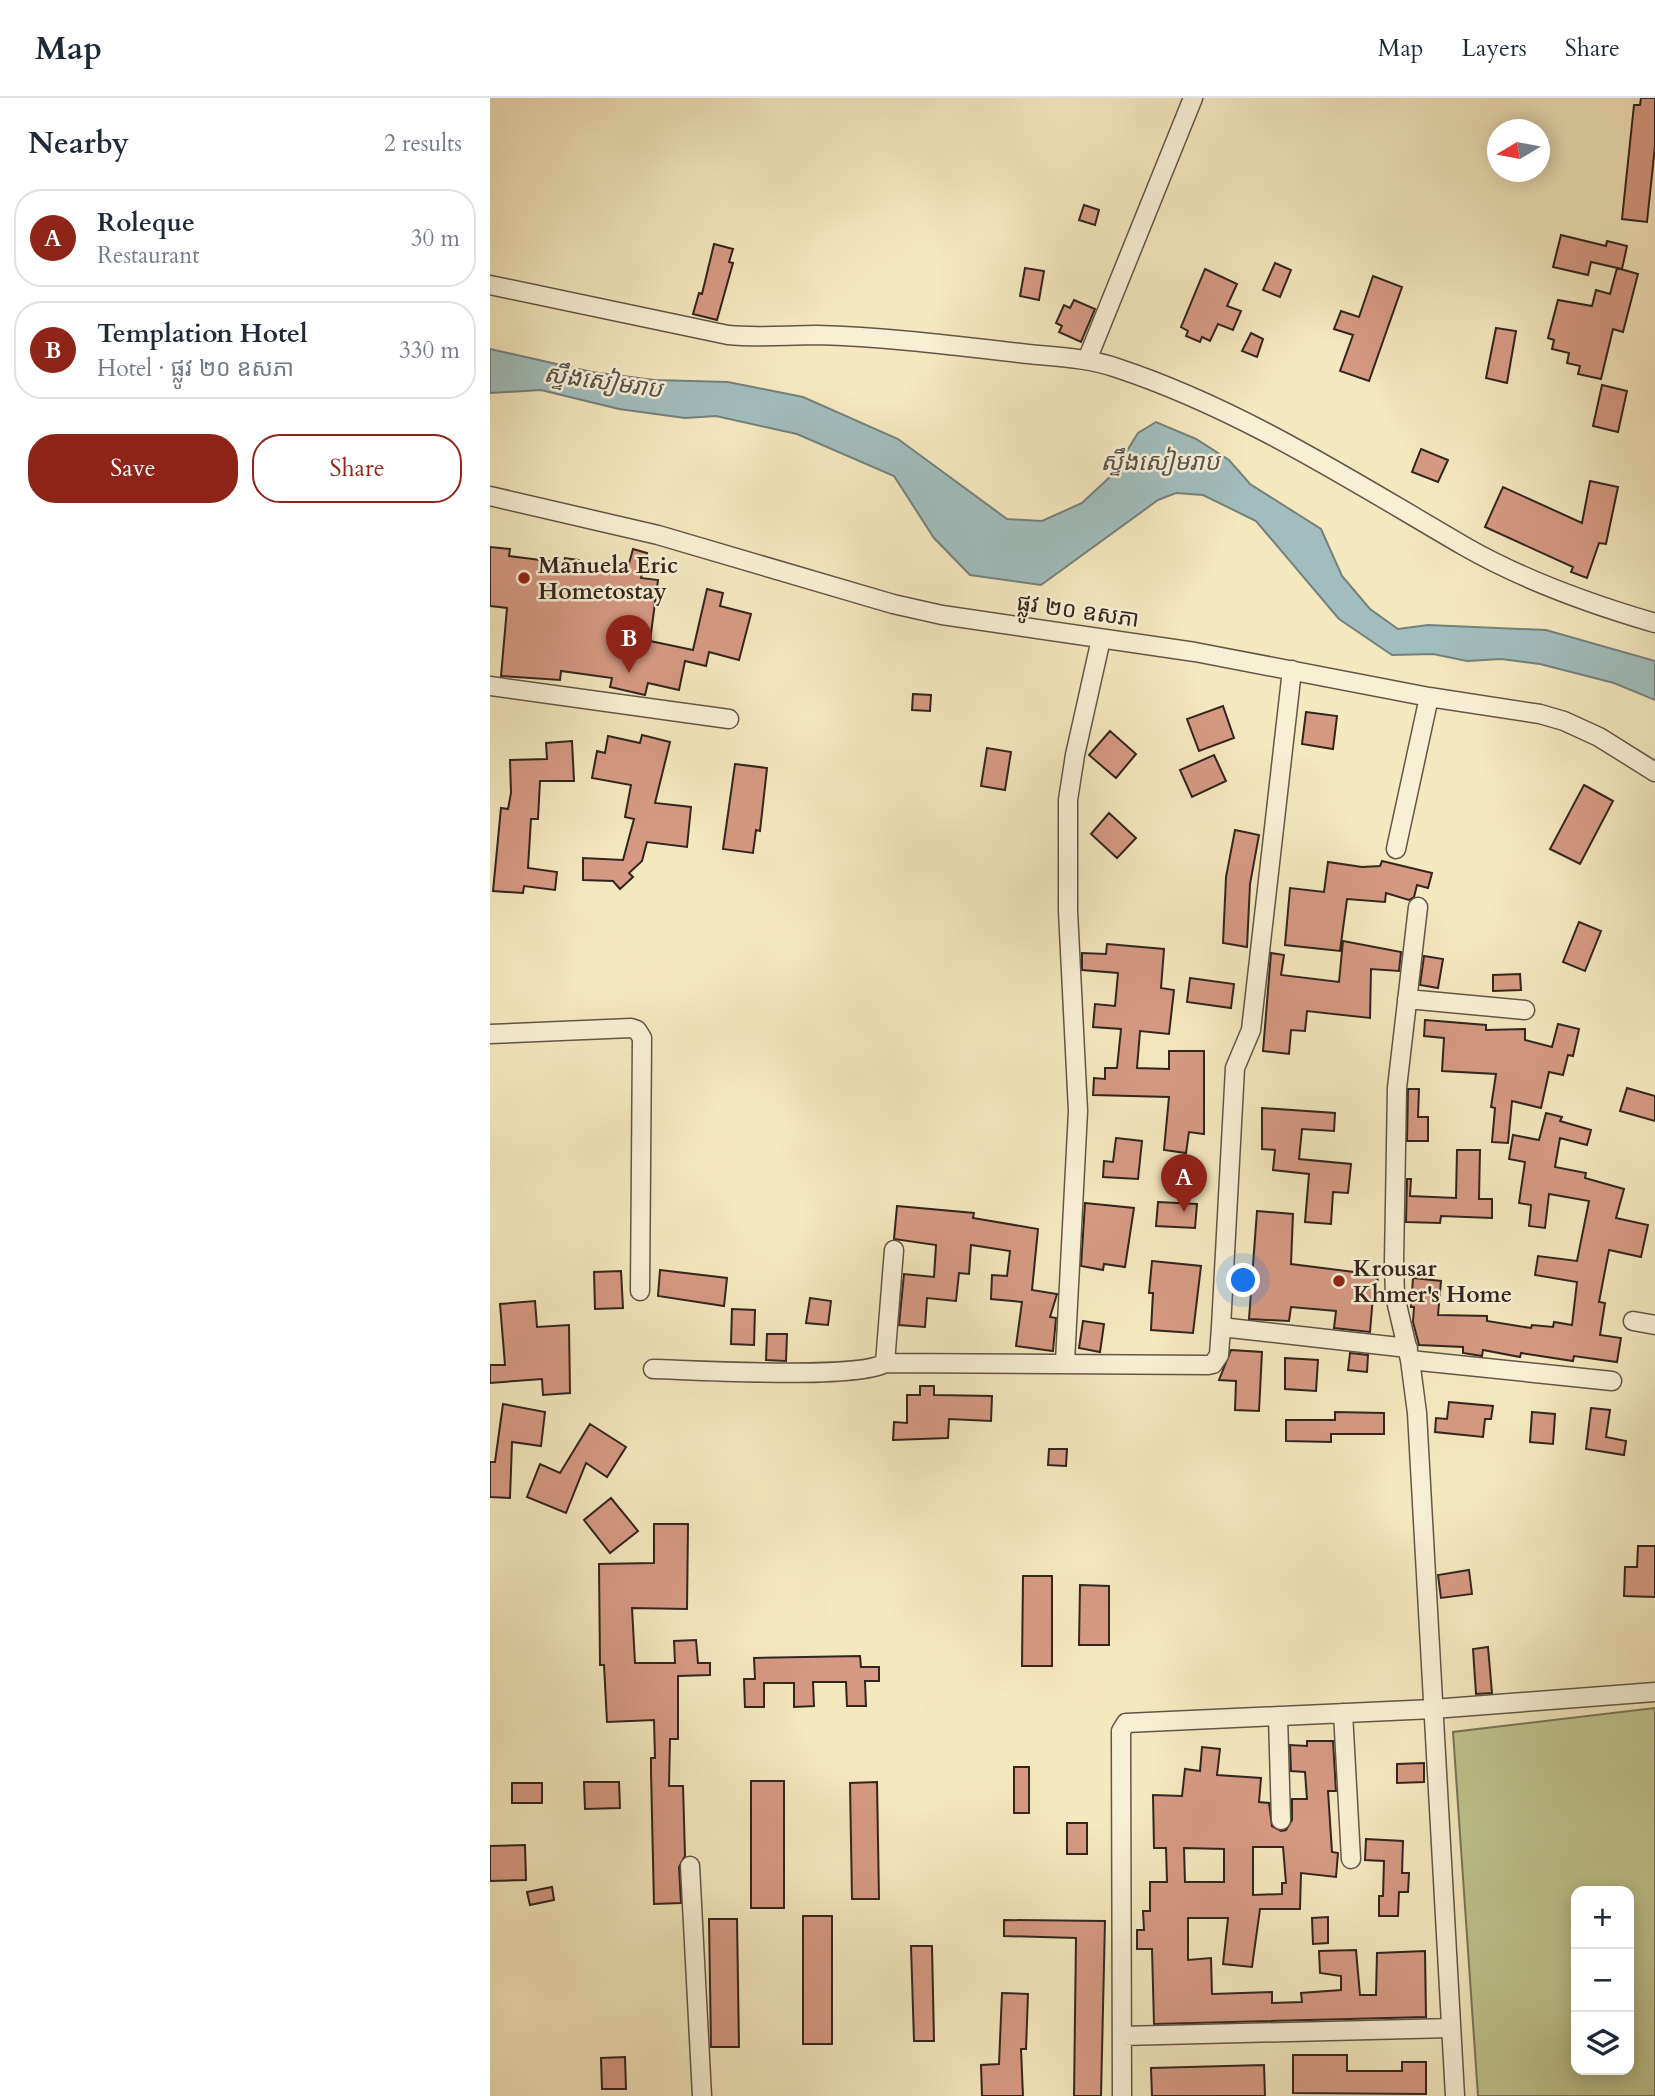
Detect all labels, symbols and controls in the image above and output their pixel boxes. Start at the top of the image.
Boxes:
text: Map [35,26,102,71]
text: Map [1378,32,1424,65]
text: Layers [1462,32,1527,65]
text: Share [1565,32,1620,65]
north arrow [1487,119,1550,182]
text: Nearby [28,123,129,164]
text: 2 results [384,128,462,159]
text: Roleque [97,205,195,240]
text: A [44,223,62,254]
text: 30 m [411,223,460,254]
text: Restaurant [97,240,200,271]
text: Templation Hotel [97,316,308,351]
text: B [45,335,61,366]
text: 330 m [399,335,460,366]
text: Hotel · ផ្លូវ ២០ ឧសភា [97,353,294,384]
water label: ស្ទឹងសៀមរាប [542,357,666,407]
button: Save [28,434,238,503]
button: Share [252,434,462,503]
water label: ស្ទឹងសៀមរាប [1101,446,1221,479]
place label: Manuela Eric Hometostay [538,550,678,607]
marker: Manuela Eric Hometostay [516,570,532,586]
street label: ផ្លូវ ២០ ឧសភា [1014,587,1141,641]
pin: B [606,615,652,673]
pin: A [1161,1154,1207,1212]
place label: Krousar Khmer's Home [1353,1253,1512,1310]
your location [1226,1263,1260,1297]
marker: Krousar Khmer's Home [1331,1273,1347,1289]
map controls [1571,1886,1634,2075]
button: + [1571,1886,1634,1949]
button: − [1571,1949,1634,2012]
button: layers [1571,2012,1634,2075]

